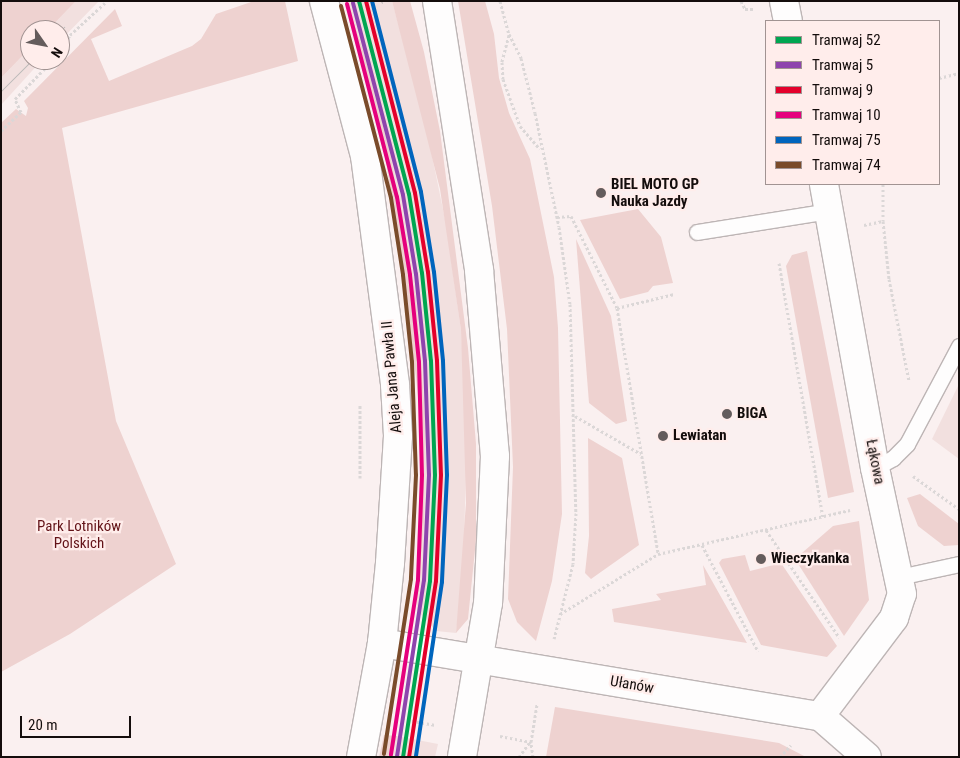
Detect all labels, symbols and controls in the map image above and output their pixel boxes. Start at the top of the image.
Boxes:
north arrow [20,20,70,70]
legend [765,20,940,185]
text: Tramwaj 52 [812,31,881,49]
text: N [48,45,66,61]
text: Tramwaj 5 [812,56,873,74]
text: Tramwaj 9 [812,81,873,99]
text: Tramwaj 10 [812,106,881,124]
text: Tramwaj 75 [812,131,881,149]
text: Tramwaj 74 [812,156,881,174]
place label: BIEL MOTO GP Nauka Jazdy [611,175,699,210]
marker: BIEL MOTO GP Nauka Jazdy [595,187,607,199]
street label: Aleja Jana Pawła II [378,320,406,434]
place label: BIGA [737,405,767,423]
marker: BIGA [721,408,733,420]
place label: Lewiatan [673,427,727,445]
marker: Lewiatan [657,430,669,442]
street label: Łąkowa [862,438,888,486]
park label: Park Lotników Polskich [37,517,121,552]
place label: Wieczykanka [771,550,849,568]
marker: Wieczykanka [755,553,767,565]
street label: Ułanów [609,672,655,698]
scale bar [22,706,134,738]
text: 20 m [28,716,58,734]

